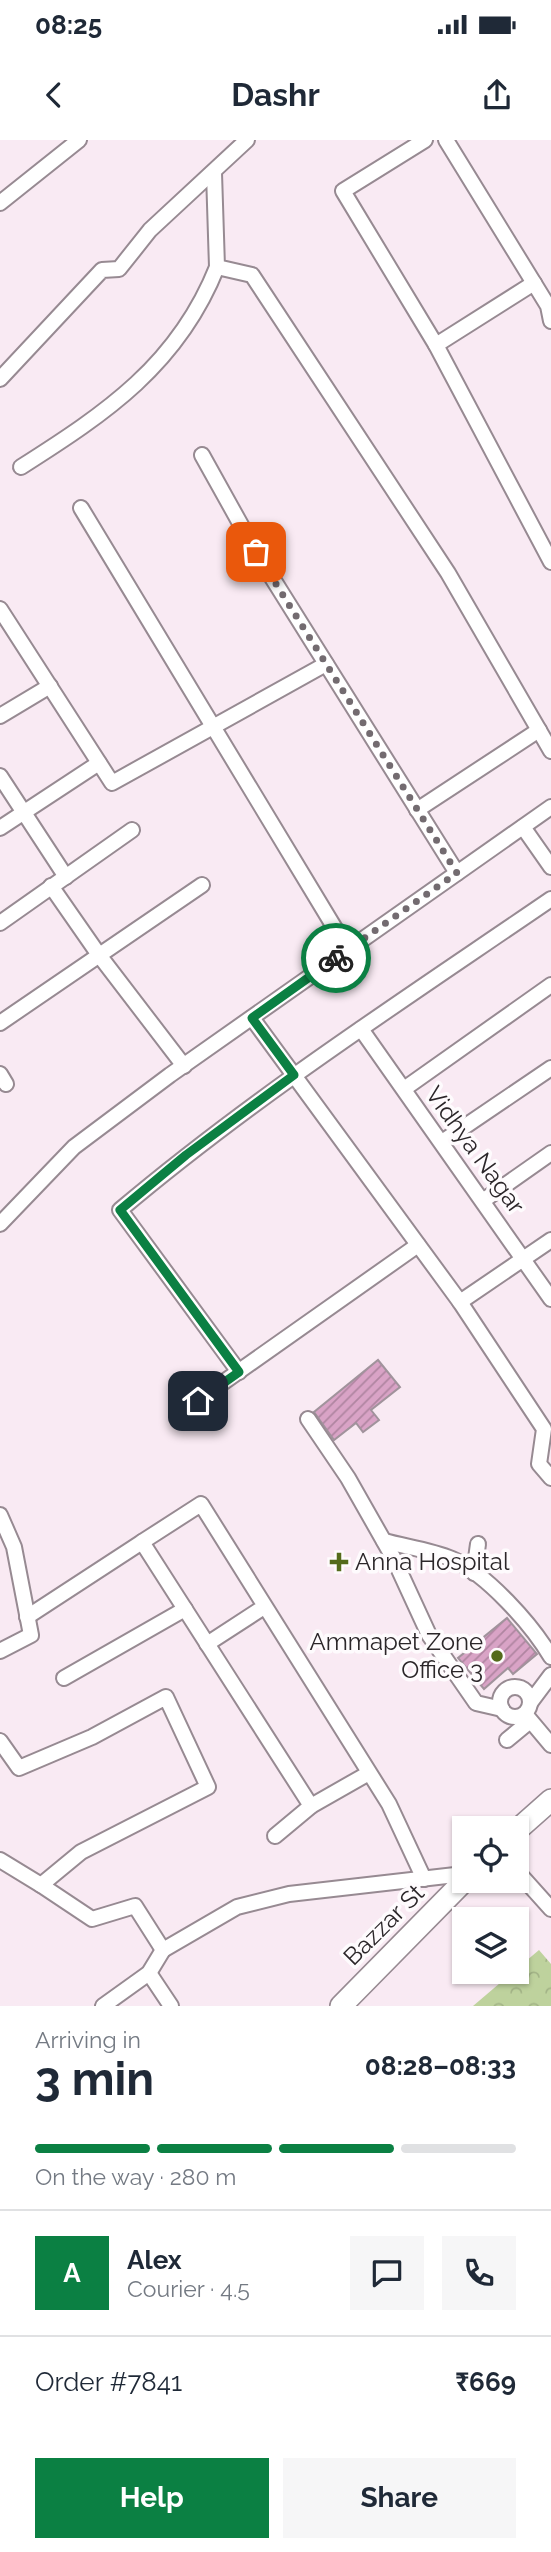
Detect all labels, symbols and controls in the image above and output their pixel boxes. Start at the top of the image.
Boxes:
text: 08:25 [35,10,102,40]
icon: back [35,76,73,114]
text: Dashr [231,76,320,113]
icon: share [478,76,516,114]
pin [226,522,286,582]
icon: bag [237,533,275,571]
courier [301,923,371,993]
icon: bike [317,939,355,977]
street label: Vidhya Nagar [420,1081,532,1219]
pin [168,1371,228,1431]
icon: home [179,1382,217,1420]
place label: Anna Hospital [355,1547,510,1576]
marker: Anna Hospital [329,1552,349,1572]
place label: Ammapet Zone Office 3 [310,1627,483,1684]
marker: Ammapet Zone Office 3 [489,1648,505,1664]
map controls [452,1816,529,1984]
button: locate [452,1816,529,1893]
street label: Bazzar St [337,1878,430,1971]
button: layers [452,1907,529,1984]
text: Arriving in [35,2026,141,2053]
text: 08:28–08:33 [365,2051,516,2081]
text: 3 min [35,2052,154,2106]
text: On the way · 280 m [35,2163,237,2190]
button: chat [350,2236,424,2310]
button: phone [442,2236,516,2310]
text: Alex [127,2245,182,2275]
text: A [63,2258,81,2288]
text: Courier · 4.5 [127,2275,250,2302]
text: Order #7841 [35,2367,182,2397]
text: ₹669 [455,2367,516,2397]
button: Help [35,2458,269,2538]
button: Share [283,2458,516,2538]

